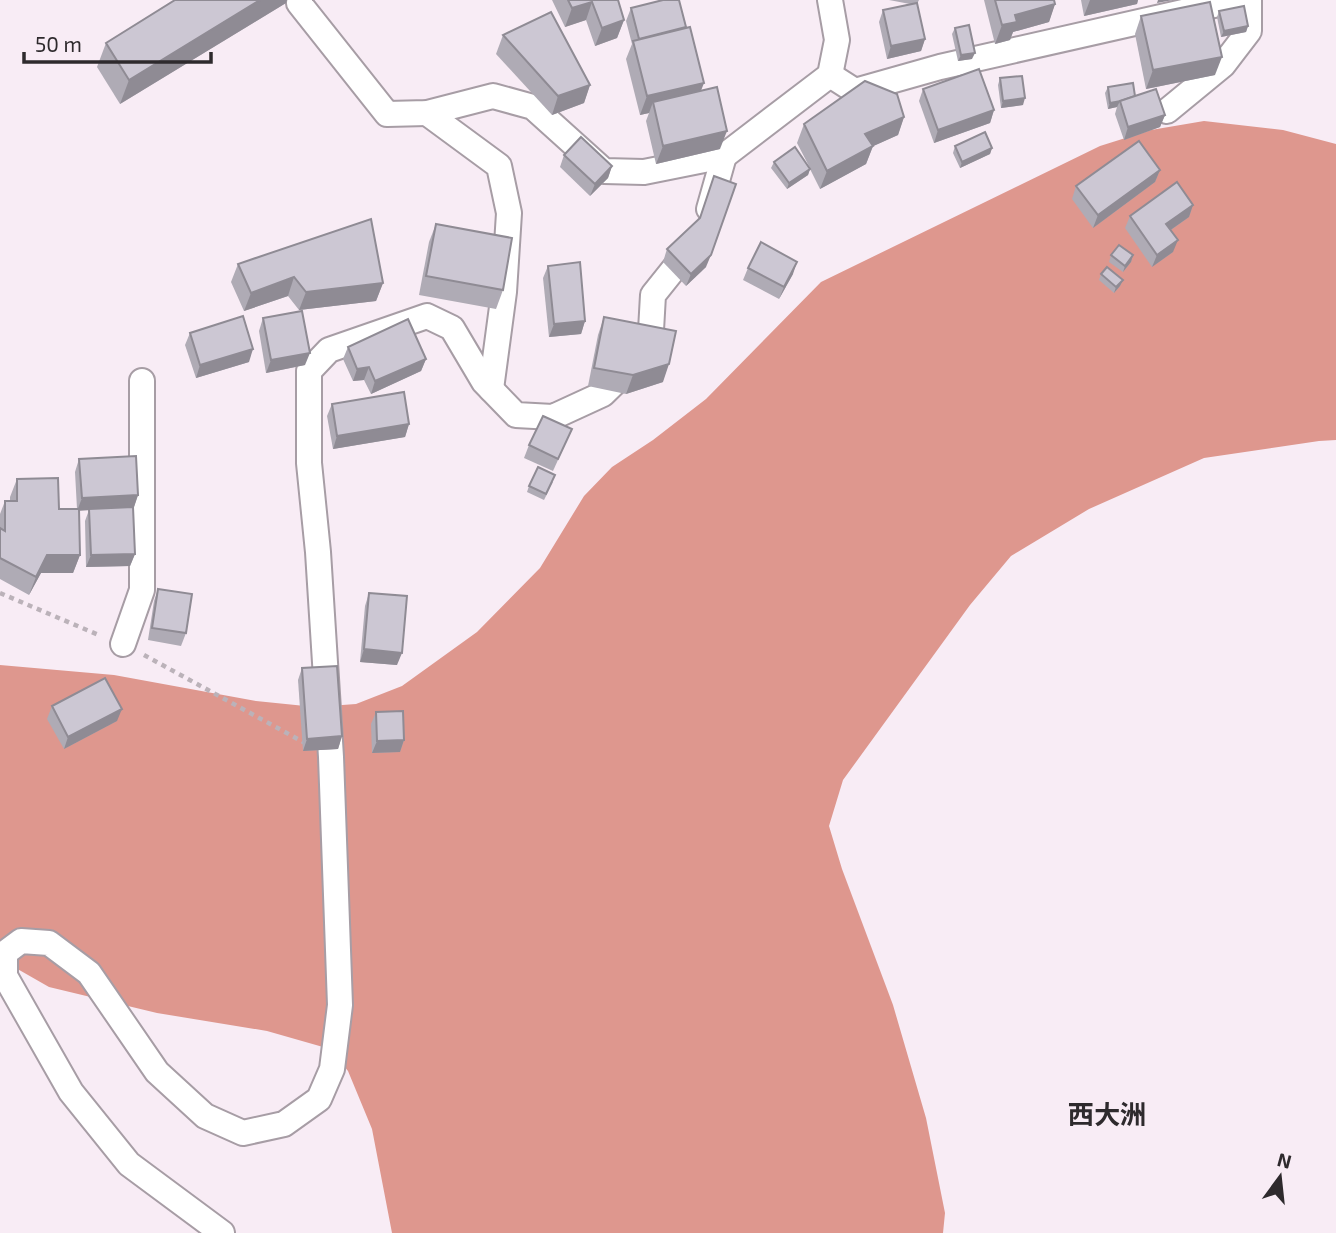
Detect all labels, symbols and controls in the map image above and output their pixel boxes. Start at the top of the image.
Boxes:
scale bar [24,21,212,65]
text: 50 m [35,31,82,56]
district label: 西大洲 [1068,1098,1146,1129]
north arrow [1245,1142,1315,1212]
text: N [1275,1147,1294,1173]

